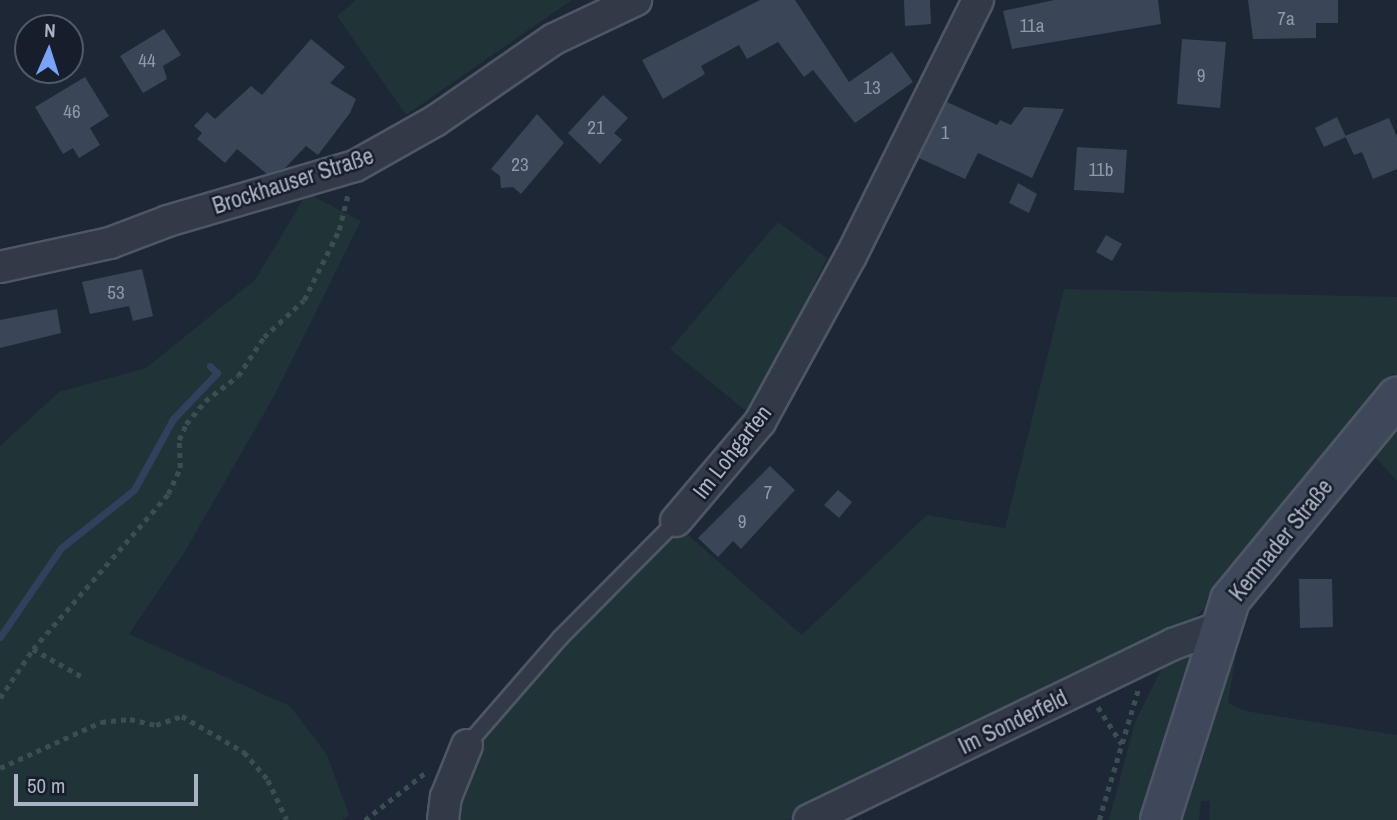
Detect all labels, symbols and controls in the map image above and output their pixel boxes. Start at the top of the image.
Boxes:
house number: 7a [1277,8,1295,30]
north arrow [14,14,84,84]
house number: 11a [1020,15,1044,37]
text: N [44,17,56,43]
house number: 44 [138,50,156,72]
house number: 9 [1197,65,1205,87]
house number: 13 [863,77,881,99]
house number: 46 [63,101,81,123]
house number: 21 [587,117,605,139]
house number: 1 [941,122,949,144]
street label: Brockhauser Straße [209,142,377,220]
house number: 23 [511,154,529,176]
house number: 11b [1089,159,1113,181]
house number: 53 [107,282,125,304]
street label: Im Lohgarten [687,400,777,504]
street label: Kemnader Straße [1223,473,1339,607]
house number: 7 [764,482,772,504]
house number: 9 [738,511,746,533]
street label: Im Sonderfeld [954,684,1072,760]
scale bar [18,760,201,804]
text: 50 m [27,771,65,800]

